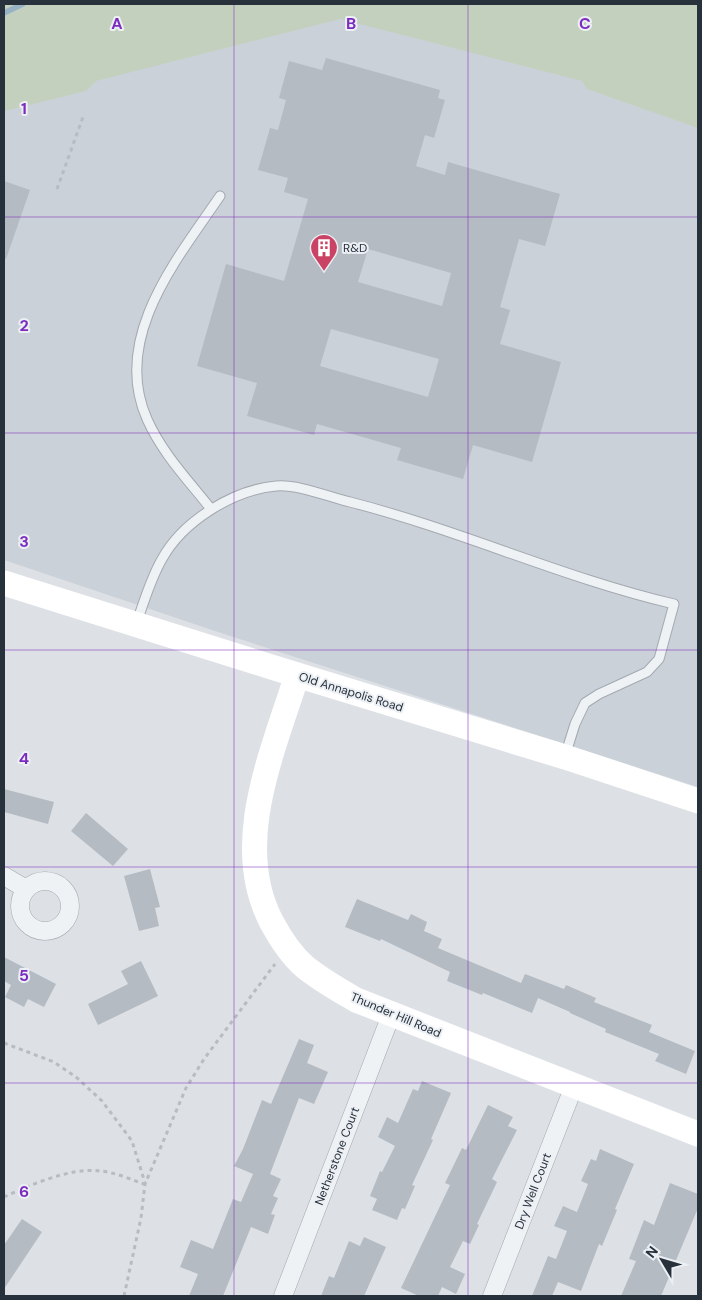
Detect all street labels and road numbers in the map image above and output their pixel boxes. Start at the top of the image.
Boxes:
street label: Old Annapolis Road [297,669,405,715]
street label: Thunder Hill Road [348,989,444,1041]
street label: Netherstone Court [311,1104,363,1207]
street label: Dry Well Court [511,1150,555,1232]

